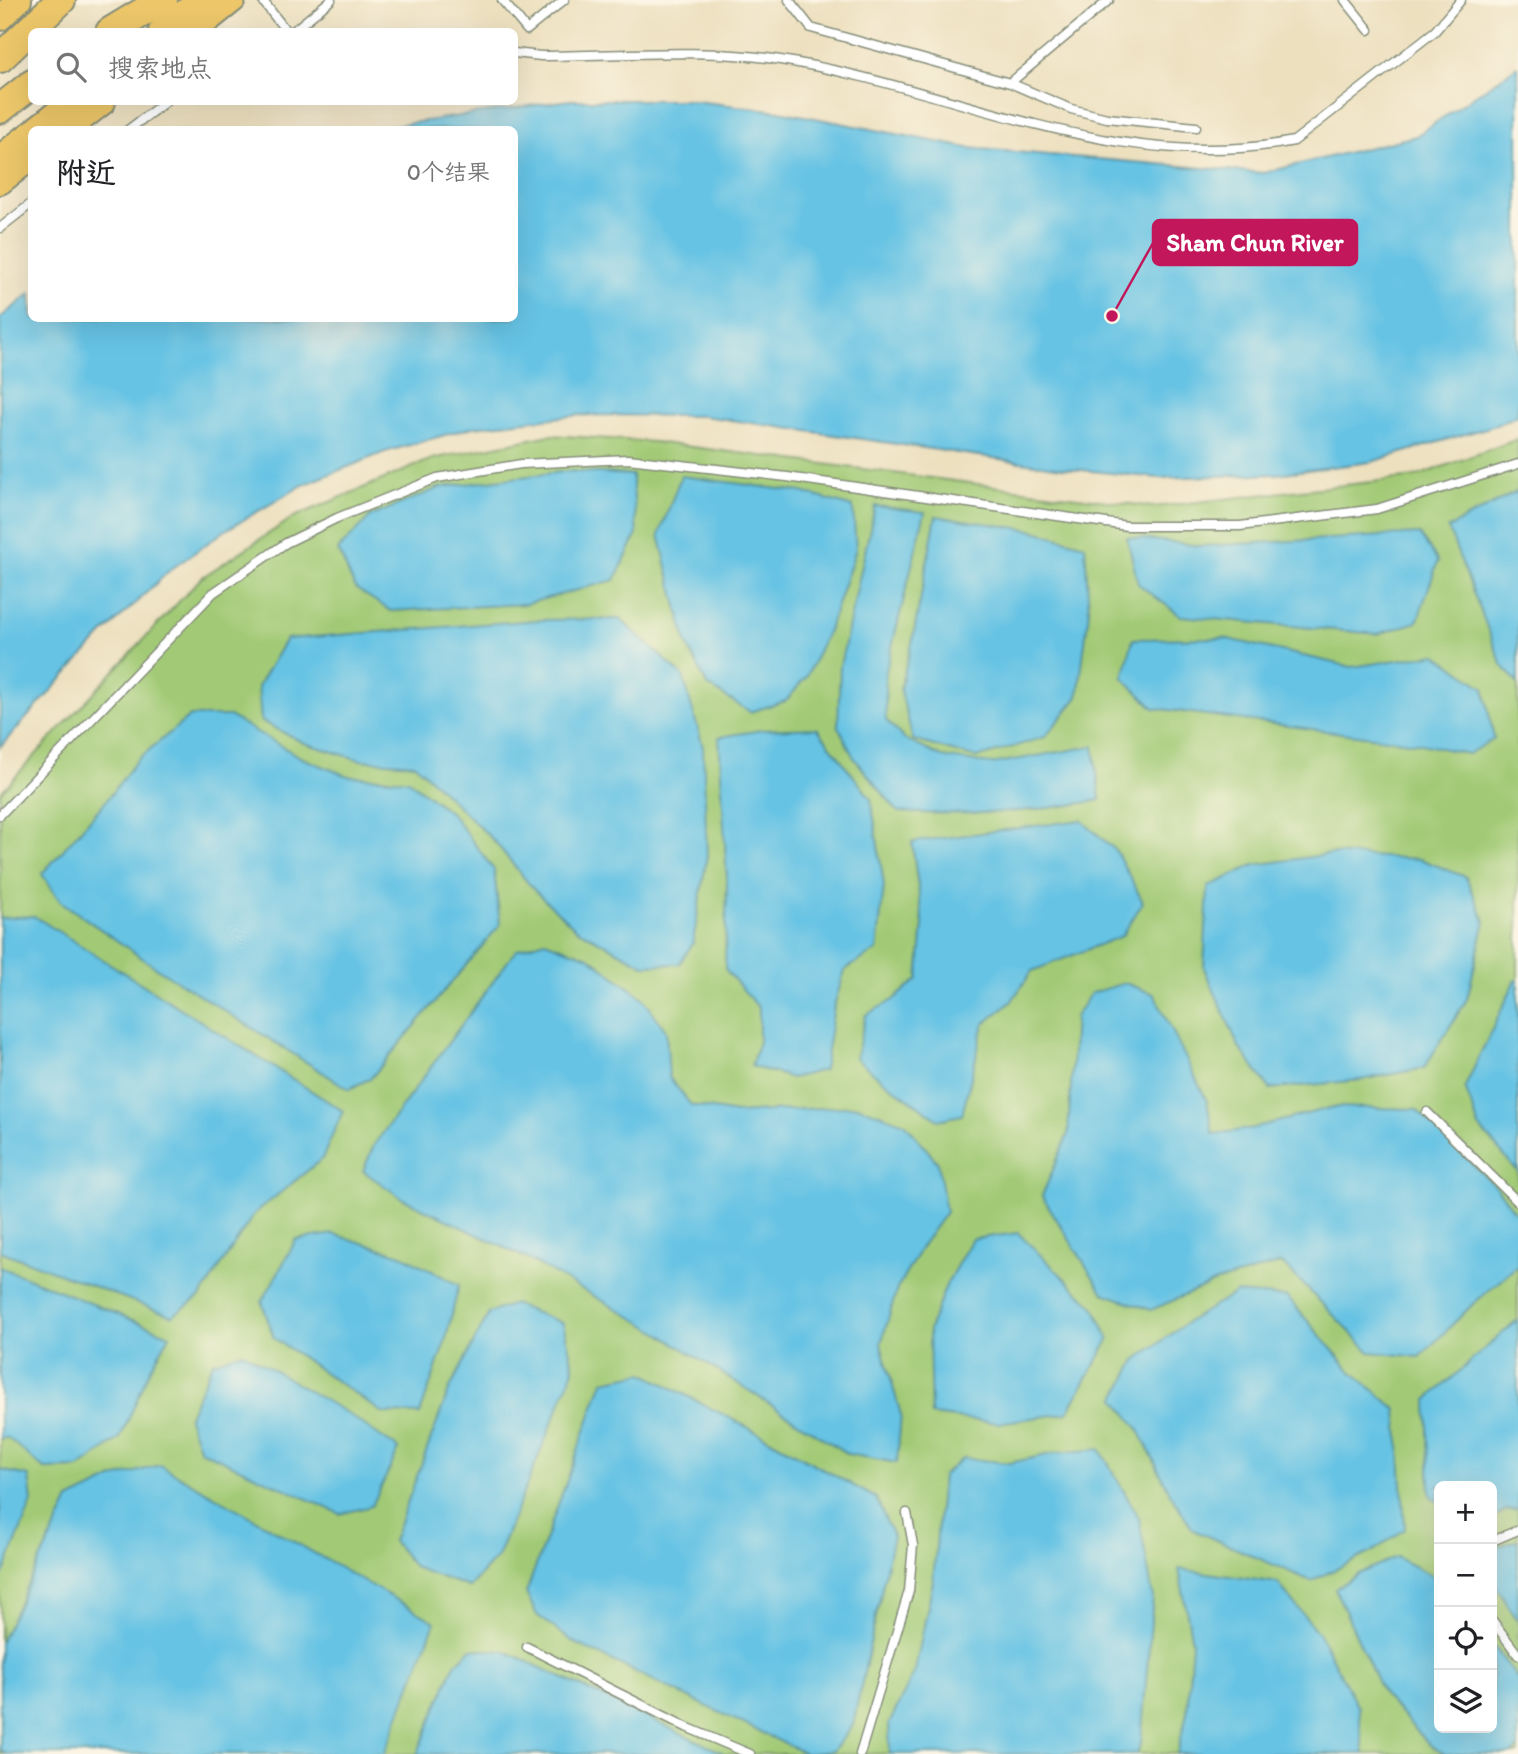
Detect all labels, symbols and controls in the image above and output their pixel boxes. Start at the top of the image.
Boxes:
search box [28,28,518,105]
icon: search [52,48,90,86]
text: 搜索地点 [108,52,212,84]
text: 附近 [56,154,116,191]
text: 0个结果 [407,158,490,186]
callout: Sham Chun River [1153,220,1357,265]
text: Sham Chun River [1167,228,1344,257]
map controls [1434,1481,1497,1733]
button: + [1434,1481,1497,1544]
button: − [1434,1544,1497,1607]
button: locate [1434,1607,1497,1670]
button: layers [1434,1670,1497,1733]

